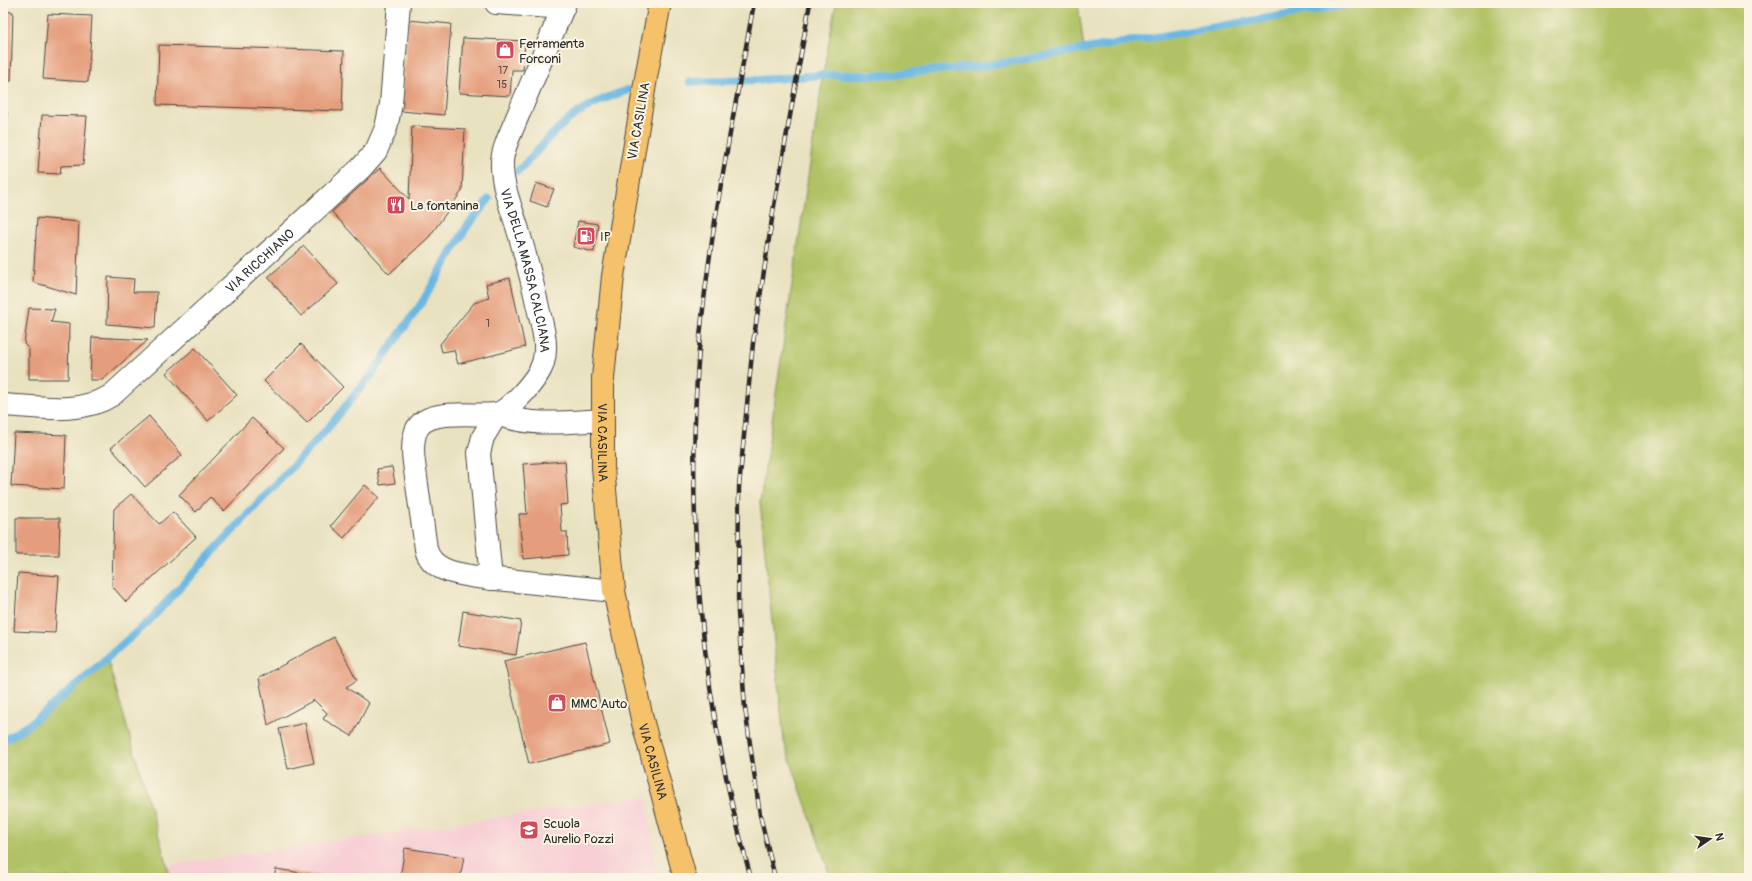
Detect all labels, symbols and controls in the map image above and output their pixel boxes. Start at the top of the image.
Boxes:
place label: Ferramenta Forconi [519,36,584,67]
shop icon: Ferramenta Forconi [494,39,516,61]
house number: 17 [498,64,508,77]
house number: 15 [497,78,507,91]
street label: VIA CASILINA [624,81,654,161]
street label: VIA DELLA MASSA CALCIANA [496,187,552,353]
restaurant icon: La fontanina [385,194,407,216]
place label: La fontanina [410,198,479,214]
fuel station icon: IP [575,225,597,247]
street label: VIA RICCHIANO [222,226,298,297]
place label: IP [600,229,611,245]
house number: 1 [486,317,490,330]
street label: VIA CASILINA [594,403,611,483]
shop icon: MMC Auto [546,692,568,714]
place label: MMC Auto [571,696,627,712]
street label: VIA CASILINA [634,722,671,802]
place label: Scuola Aurelio Pozzi [543,816,613,847]
school or university icon: Scuola Aurelio Pozzi [518,819,540,841]
north arrow [1690,819,1730,859]
text: N [1712,832,1727,842]

